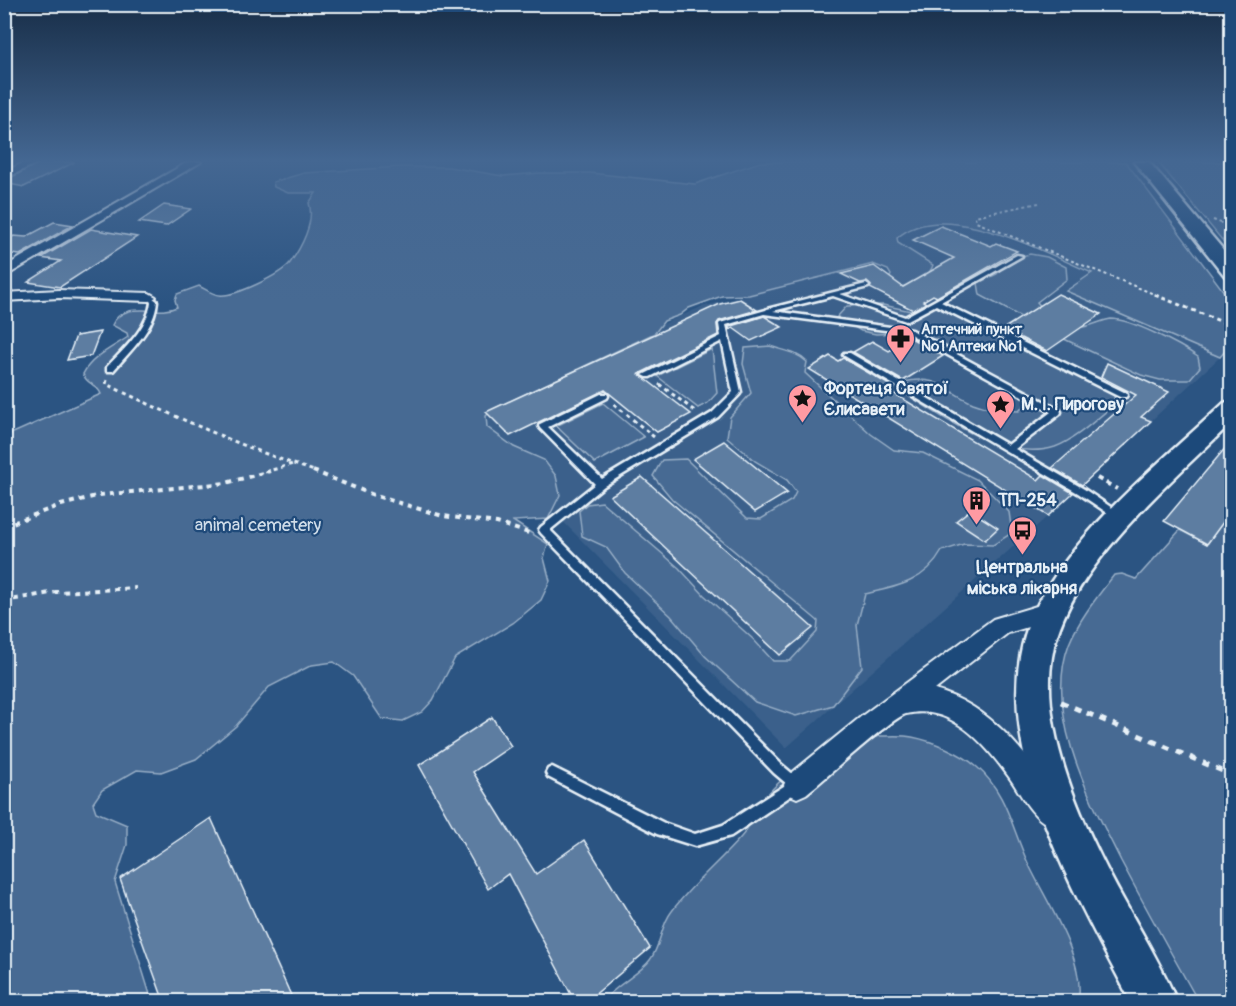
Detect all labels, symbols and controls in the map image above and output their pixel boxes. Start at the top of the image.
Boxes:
place label: Аптечний пункт №1 Аптеки №1 [921,320,1023,356]
pharmacy icon: Аптечний пункт №1 Аптеки №1 [884,322,916,364]
place label: Фортеця Святої Єлисавети [823,377,949,421]
place icon: Фортеця Святої Єлисавети [787,382,819,424]
place icon: М. І. Пирогову [984,388,1016,430]
place label: М. І. Пирогову [1021,393,1124,416]
building icon: ТП-254 [961,484,993,526]
place label: ТП-254 [997,489,1057,512]
park label: animal cemetery [195,514,321,537]
bus stop icon: Центральна міська лікарня [1006,514,1038,556]
place label: Центральна міська лікарня [967,556,1077,600]

